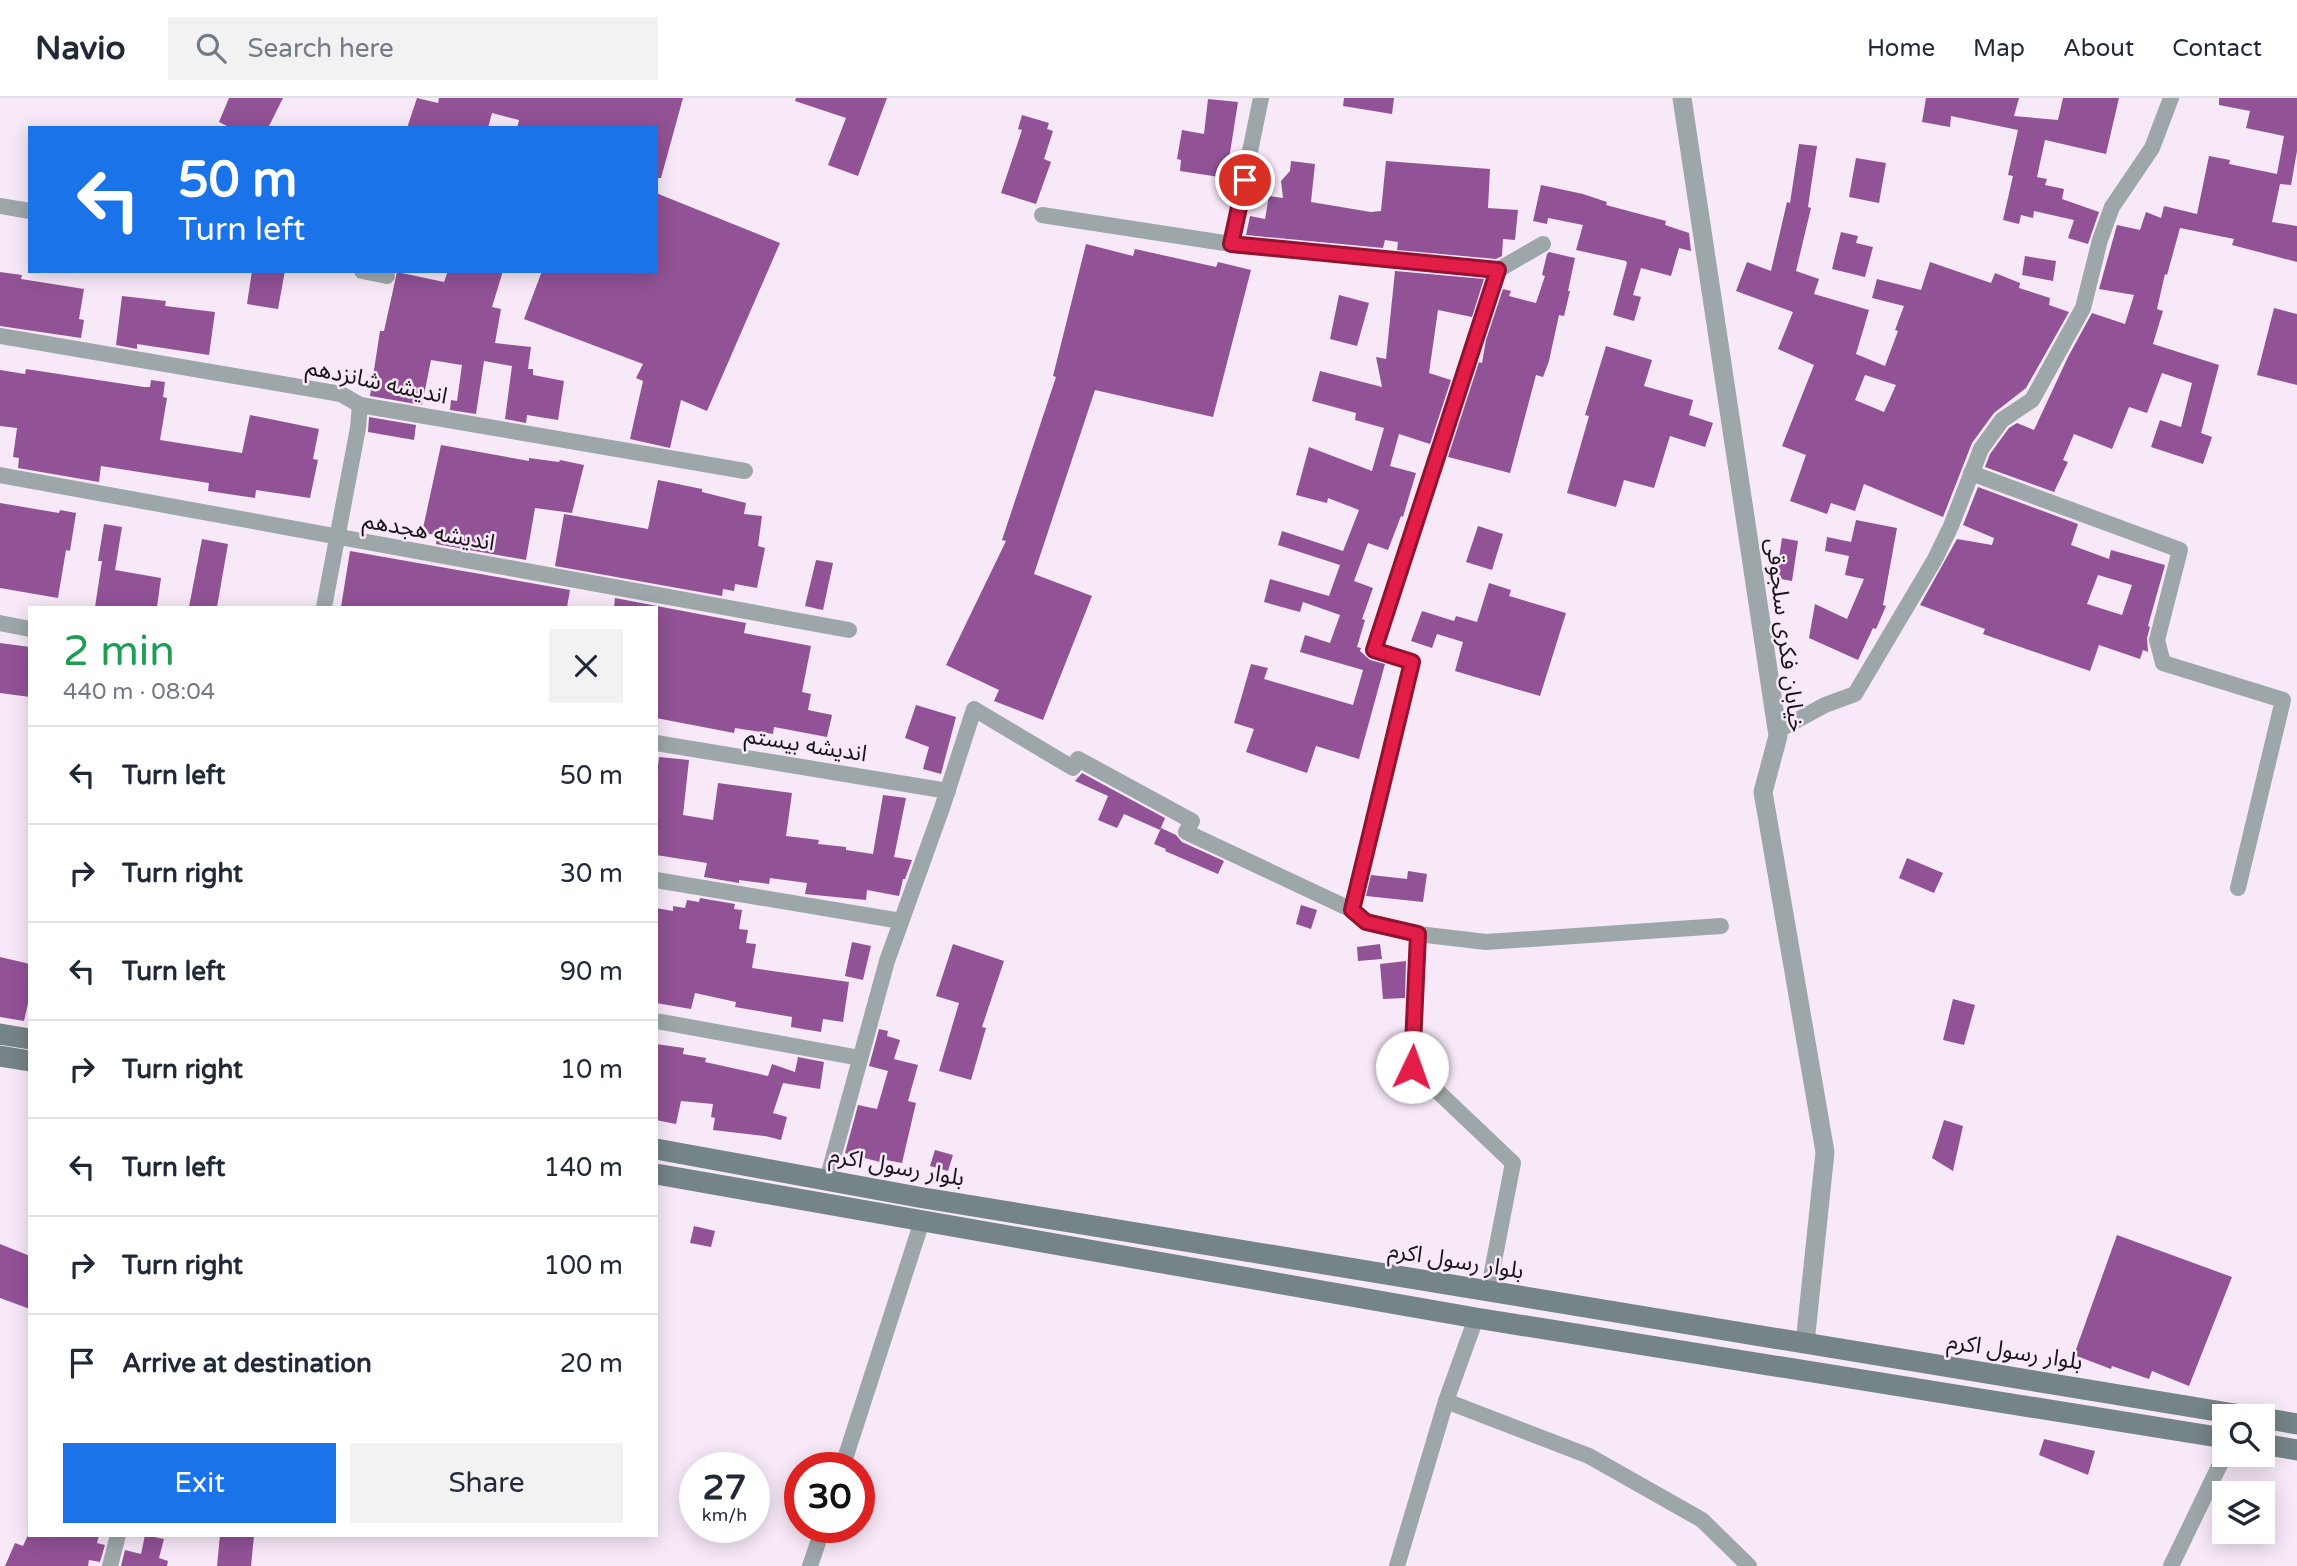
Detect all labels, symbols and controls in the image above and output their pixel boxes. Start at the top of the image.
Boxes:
search box [168,17,658,80]
text: Navio [35,29,126,68]
icon: search [192,29,230,67]
text: Search here [248,33,394,64]
text: Home [1867,34,1935,63]
text: Map [1973,34,2025,63]
text: About [2063,34,2134,63]
text: Contact [2172,34,2262,63]
pin [1215,150,1275,210]
text: 50 m [178,151,297,210]
icon: left [63,154,154,245]
icon: arrive [1226,161,1264,199]
text: Turn left [178,211,305,249]
street label: اندیشه شانزدهم [303,353,450,413]
street label: اندیشه هجدهم [360,507,497,559]
street label: خیابان فکری سلجوقی [1759,536,1811,734]
text: 2 min [63,626,175,677]
button: close [549,629,623,703]
text: 440 m · 08:04 [63,678,215,706]
street label: اندیشه بیستم [742,722,869,770]
icon: left [63,756,101,794]
text: Turn left [122,760,225,791]
text: 50 m [560,760,623,791]
icon: right [63,854,101,892]
text: Turn right [122,858,243,889]
text: 30 m [560,858,623,889]
icon: left [63,952,101,990]
text: Turn left [122,956,225,987]
text: 90 m [560,956,623,987]
position arrow [1375,1030,1449,1104]
icon: right [63,1050,101,1088]
text: Turn right [122,1054,243,1085]
text: 10 m [560,1054,623,1085]
street label: بلوار رسول اکرم [827,1141,967,1196]
icon: left [63,1148,101,1186]
text: Turn left [122,1152,225,1183]
text: 140 m [543,1152,623,1183]
street label: بلوار رسول اکرم [1386,1236,1526,1288]
icon: right [63,1246,101,1284]
text: Turn right [122,1250,243,1281]
text: 100 m [543,1250,623,1281]
street label: بلوار رسول اکرم [1945,1327,2085,1379]
icon: arrive [63,1344,101,1382]
text: Arrive at destination [122,1348,372,1379]
text: 20 m [560,1348,623,1379]
map controls [2212,1404,2275,1544]
button: search [2212,1404,2275,1467]
button: Exit [63,1443,336,1523]
button: Share [350,1443,623,1523]
speed limit sign: 30 [784,1452,875,1543]
text: 27 [703,1467,746,1509]
button: layers [2212,1481,2275,1544]
text: km/h [702,1504,747,1526]

